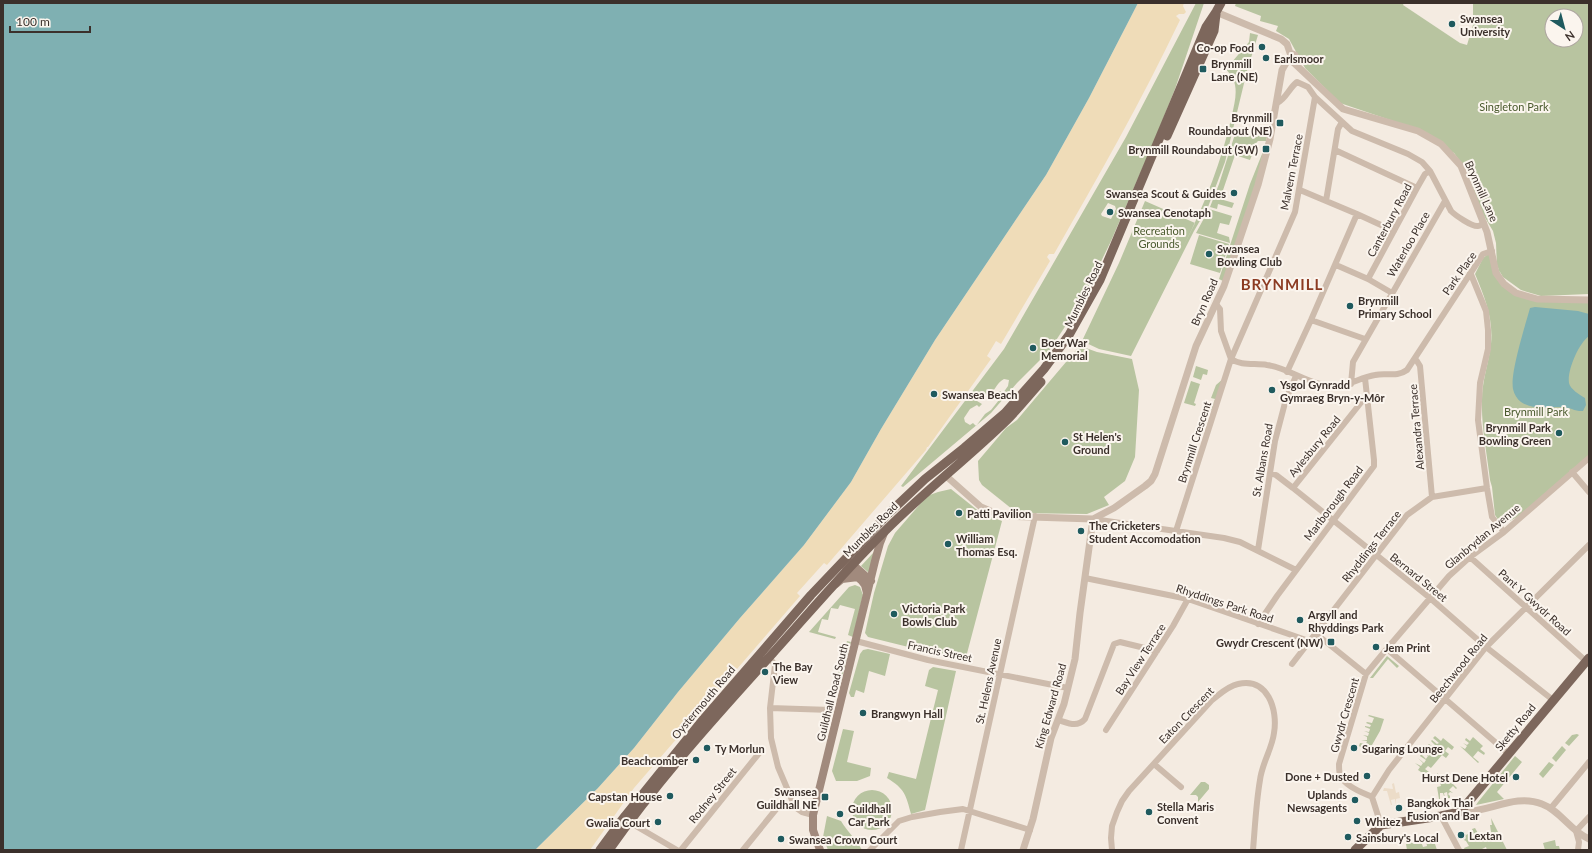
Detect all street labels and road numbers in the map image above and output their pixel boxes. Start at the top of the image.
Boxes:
street label: Malvern Terrace [1277,133,1305,211]
street label: Brynmill Lane [1463,158,1501,224]
street label: Canterbury Road [1364,181,1414,259]
street label: Waterloo Place [1384,209,1432,279]
street label: Park Place [1439,249,1479,297]
street label: Mumbles Road [1061,259,1105,329]
street label: Bryn Road [1188,277,1220,327]
street label: Alexandra Terrace [1406,383,1426,470]
street label: Brynmill Crescent [1175,399,1213,484]
street label: Aylesbury Road [1285,413,1343,479]
street label: St. Albans Road [1249,422,1275,498]
street label: Marlborough Road [1301,463,1365,543]
street label: Mumbles Road [840,499,900,559]
street label: Glanbrydan Avenue [1442,501,1523,571]
street label: Rhyddings Terrace [1339,507,1403,585]
street label: Bernard Street [1388,550,1450,604]
street label: Pant Y Gwydr Road [1496,566,1574,638]
street label: Rhyddings Park Road [1175,581,1275,625]
street label: Bay View Terrace [1112,621,1168,697]
street label: Beechwood Road [1426,631,1490,705]
street label: St. Helens Avenue [973,637,1003,725]
street label: Francis Street [907,638,974,664]
street label: Guildhall Road South [814,642,850,742]
street label: King Edward Road [1032,662,1068,750]
street label: Oystermouth Road [669,663,737,741]
street label: Gwydr Crescent [1327,676,1361,754]
street label: Eaton Crescent [1156,684,1216,746]
street label: Sketty Road [1492,701,1538,753]
street label: Rodney Street [686,764,738,825]

